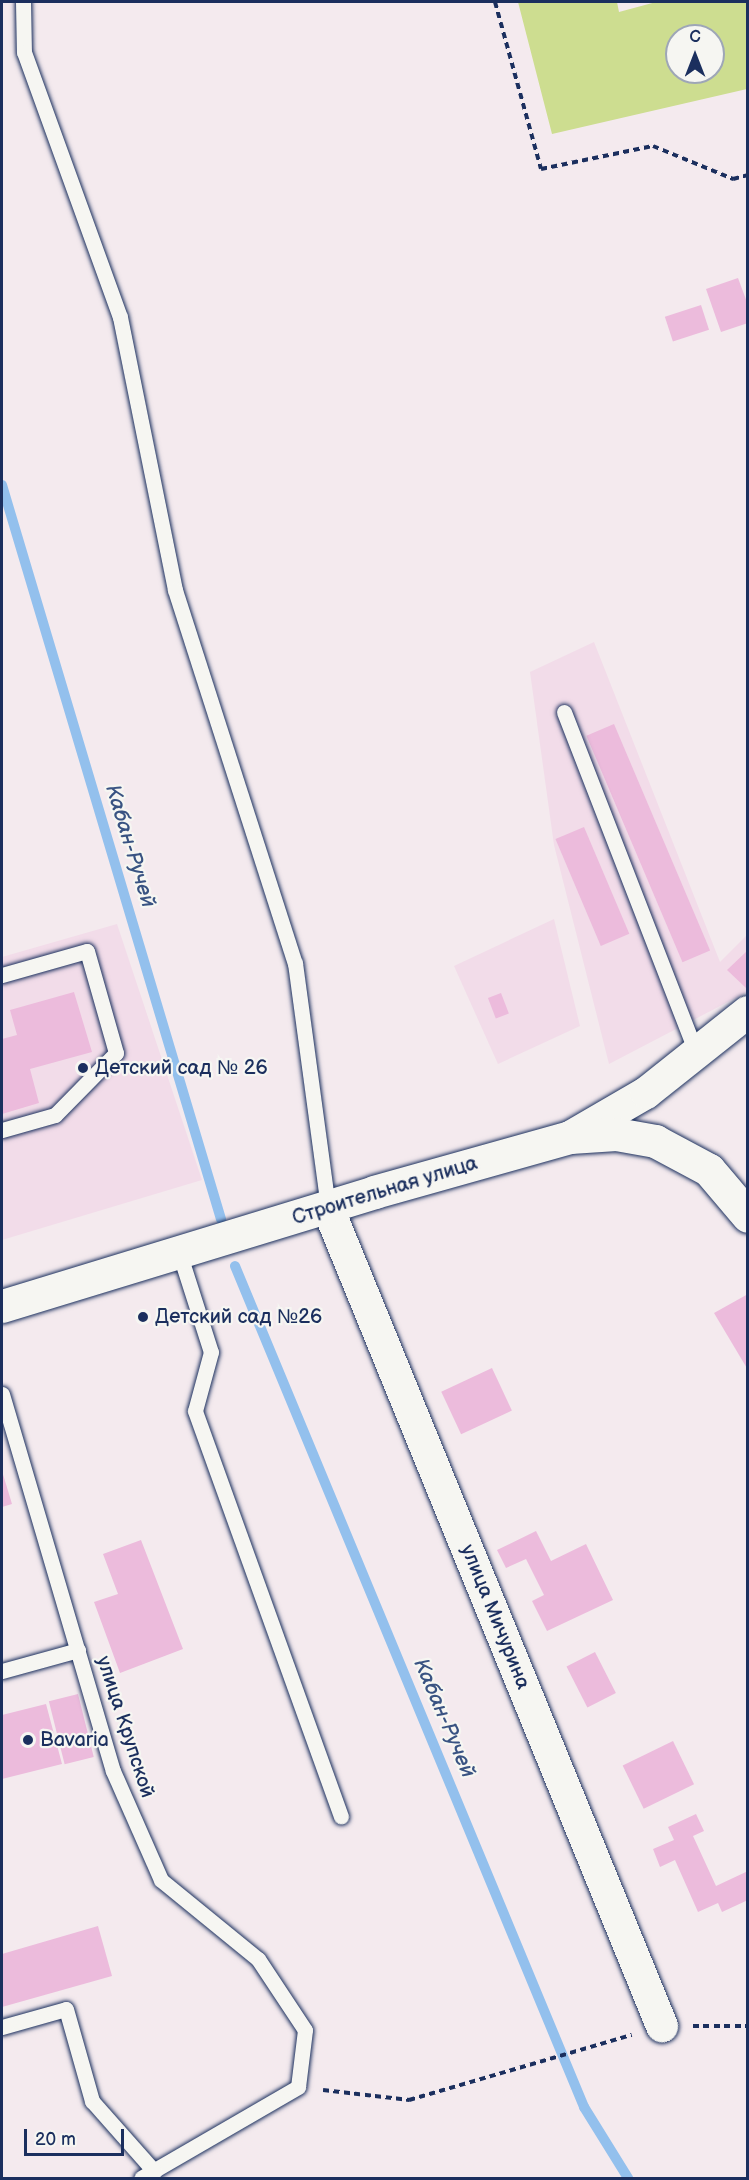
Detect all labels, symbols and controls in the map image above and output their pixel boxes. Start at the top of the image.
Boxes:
north arrow [665,24,725,84]
text: С [689,28,701,47]
water label: Кабан-Ручей [99,782,161,910]
place label: Детский сад № 26 [95,1056,268,1080]
marker: Детский сад № 26 [76,1061,90,1075]
street label: Строительная улица [289,1151,481,1231]
place label: Детский сад №26 [155,1305,322,1329]
marker: Детский сад №26 [136,1310,150,1324]
street label: улица Мичурина [455,1541,535,1693]
street label: улица Крупской [91,1653,159,1801]
water label: Кабан-Ручей [408,1655,480,1781]
place label: Bavaria [40,1728,109,1752]
marker: Bavaria [21,1733,35,1747]
scale bar [27,2117,128,2155]
text: 20 m [35,2129,76,2150]

